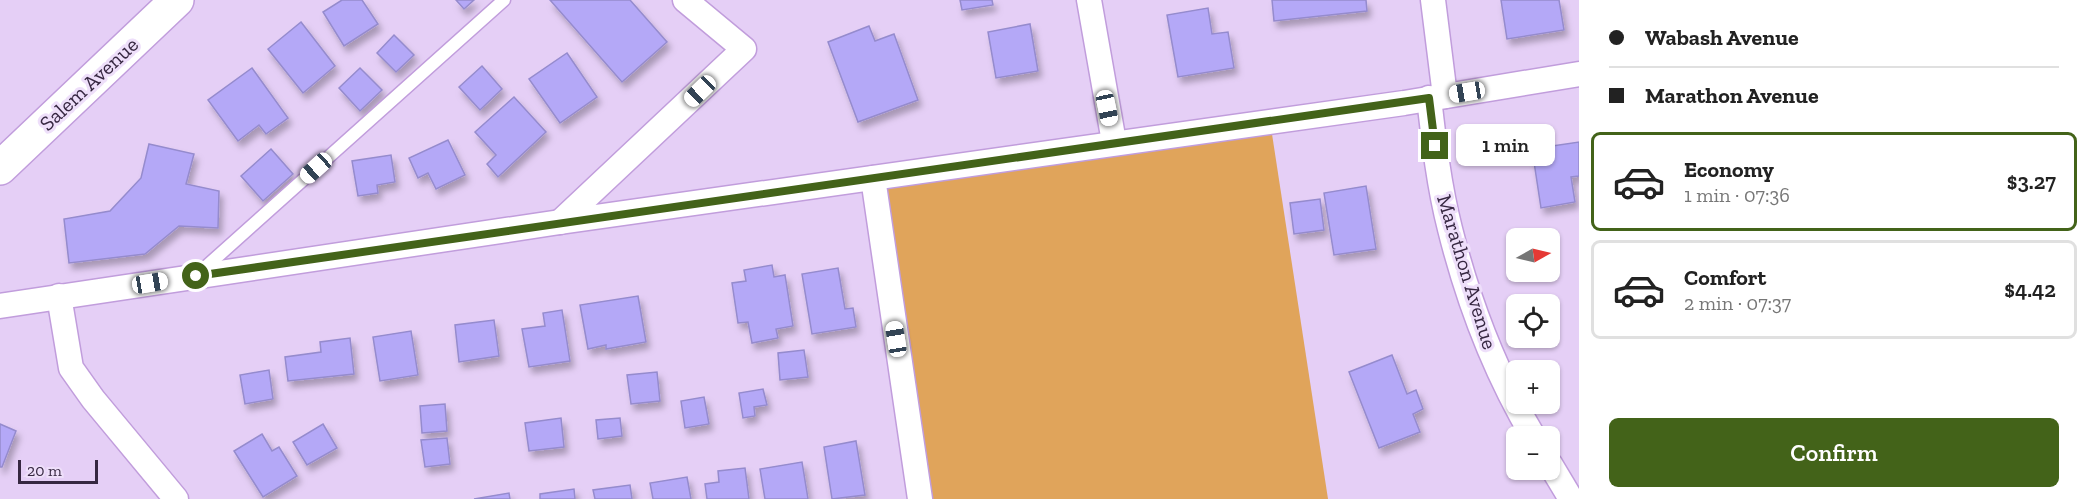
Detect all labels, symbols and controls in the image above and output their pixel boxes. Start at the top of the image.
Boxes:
text: Wabash Avenue [1645,24,1799,51]
street label: Salem Avenue [34,32,143,136]
car [681,72,719,110]
car [1448,80,1486,104]
text: Marathon Avenue [1645,82,1819,109]
car [1094,89,1120,127]
callout: 1 min [1456,125,1555,167]
route end [1421,132,1448,159]
text: 1 min [1482,133,1529,157]
car [297,149,335,187]
icon: car [1612,155,1666,209]
text: Economy [1684,156,1774,183]
text: $3.27 [2007,168,2056,195]
text: 1 min · 07:36 [1684,183,1790,207]
street label: Marathon Avenue [1432,191,1503,352]
north arrow [1506,228,1560,282]
map controls [1506,228,1560,480]
route start [182,262,209,289]
icon: car [1612,263,1666,317]
text: Comfort [1684,264,1766,291]
car [131,271,169,295]
text: $4.42 [2004,276,2056,303]
text: 2 min · 07:37 [1684,291,1791,315]
button: locate [1506,294,1560,348]
car [884,320,908,358]
button: + [1506,360,1560,414]
button: Confirm [1609,418,2059,487]
button: − [1506,426,1560,480]
scale bar [18,457,98,484]
text: 20 m [27,461,62,480]

